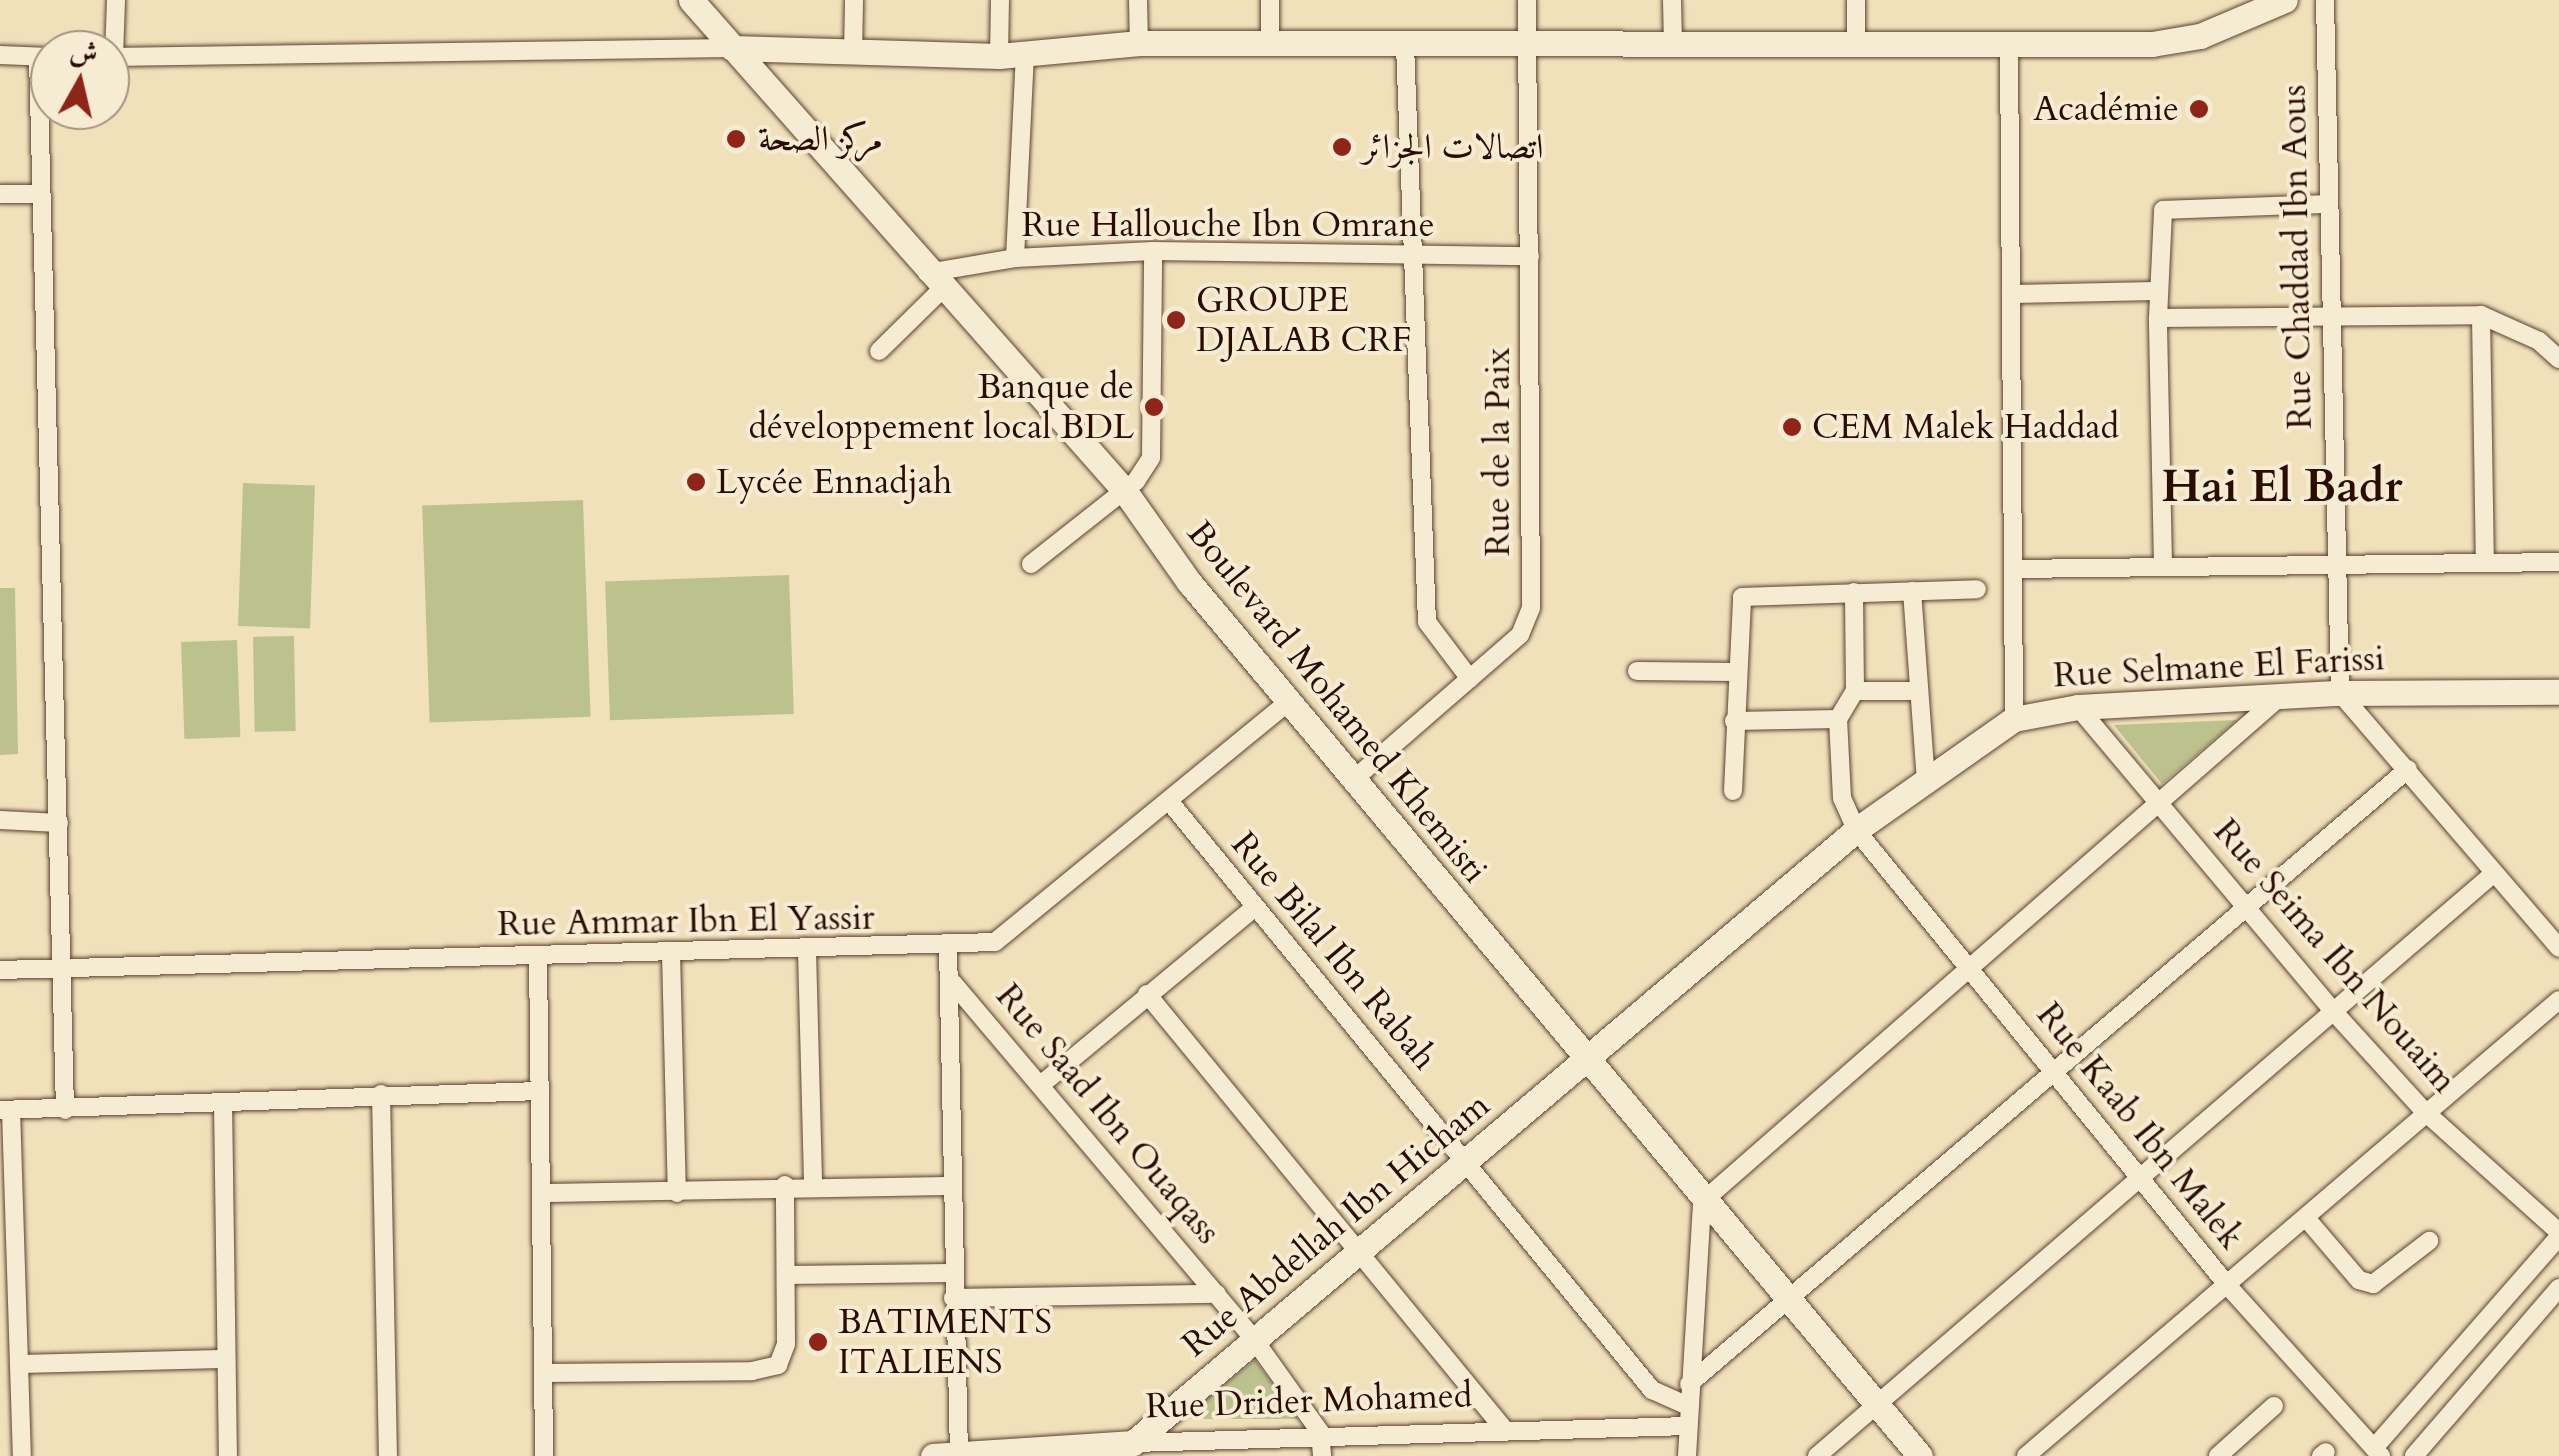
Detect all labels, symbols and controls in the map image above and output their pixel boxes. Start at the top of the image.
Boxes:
north arrow [30,30,130,130]
text: ش [67,32,100,73]
street label: Rue Chaddad Ibn Aous [2273,84,2321,430]
place label: Académie [2033,88,2179,130]
marker: Académie [2188,98,2210,120]
place label: مركز الصحة [758,118,883,160]
marker: مركز الصحة [723,126,749,152]
place label: اتصالات الجزائر [1362,126,1544,168]
marker: اتصالات الجزائر [1331,136,1353,158]
street label: Rue Hallouche Ibn Omrane [1021,204,1435,246]
place label: GROUPE DJALAB CRF [1196,279,1411,361]
marker: GROUPE DJALAB CRF [1165,309,1187,331]
street label: Rue de la Paix [1477,347,1519,557]
place label: Banque de développement local BDL [748,366,1134,448]
marker: Banque de développement local BDL [1143,396,1165,418]
place label: CEM Malek Haddad [1812,406,2119,448]
marker: CEM Malek Haddad [1781,416,1803,438]
district label: Hai El Badr [2162,460,2402,514]
place label: Lycée Ennadjah [716,461,952,503]
marker: Lycée Ennadjah [685,471,707,493]
street label: Boulevard Mohamed Khemisti [1178,513,1496,891]
street label: Rue Selmane El Farissi [2052,637,2386,697]
street label: Rue Seima Ibn Nouaim [2205,811,2465,1101]
street label: Rue Bilal Ibn Rabah [1222,824,1446,1078]
street label: Rue Ammar Ibn El Yassir [497,897,875,945]
street label: Rue Saad Ibn Ouaqass [987,975,1229,1253]
street label: Rue Kaab Ibn Malek [2028,994,2252,1258]
street label: Rue Abdellah Ibn Hicham [1174,1084,1498,1366]
place label: BATIMENTS ITALIENS [838,1301,1052,1383]
marker: BATIMENTS ITALIENS [807,1331,829,1353]
street label: Rue Drider Mohamed [1145,1374,1473,1428]

